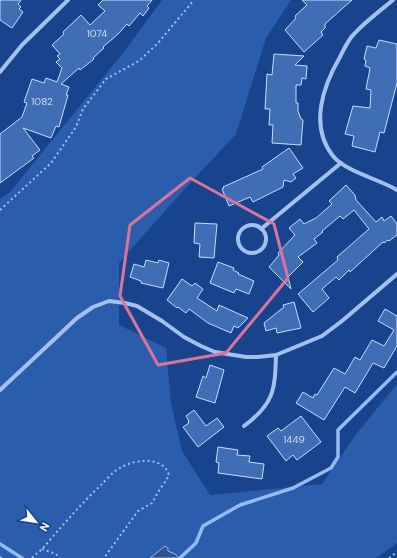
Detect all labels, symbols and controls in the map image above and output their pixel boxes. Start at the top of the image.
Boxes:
house number: 1074 [87,27,107,40]
house number: 1082 [31,95,53,108]
house number: 1449 [283,433,305,446]
north arrow [16,502,56,542]
text: N [37,520,53,534]

